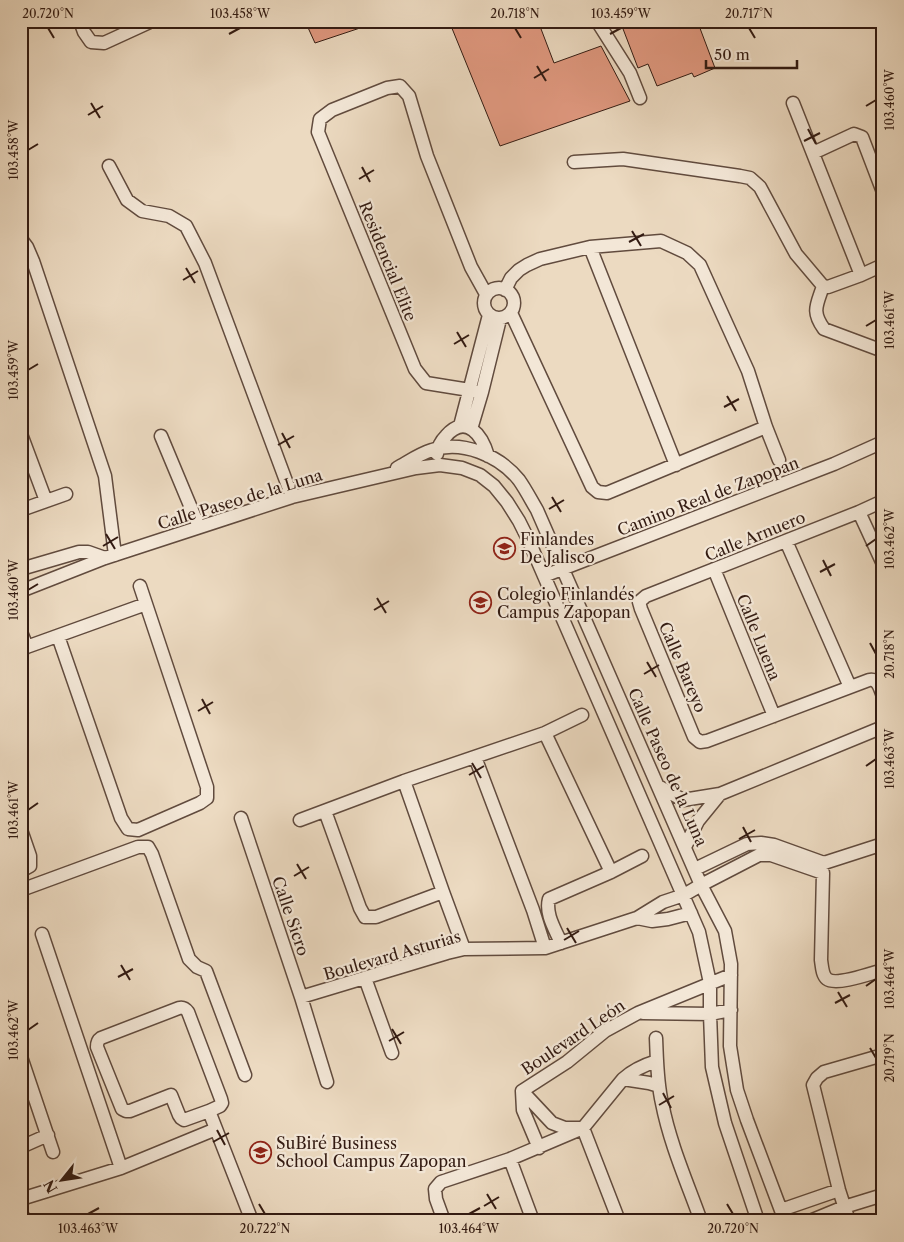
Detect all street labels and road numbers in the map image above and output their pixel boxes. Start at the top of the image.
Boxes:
street label: Residencial Elite [355,198,421,324]
street label: Camino Real de Zapopan [614,452,802,540]
street label: Calle Paseo de la Luna [155,464,325,534]
street label: Calle Arnuero [702,507,808,565]
street label: Calle Luena [733,591,786,684]
street label: Calle Bareyo [655,619,711,716]
street label: Calle Paseo de la Luna [624,685,712,850]
street label: Calle Sicro [268,874,314,959]
street label: Boulevard Asturias [321,926,463,984]
street label: Boulevard León [517,995,629,1079]

